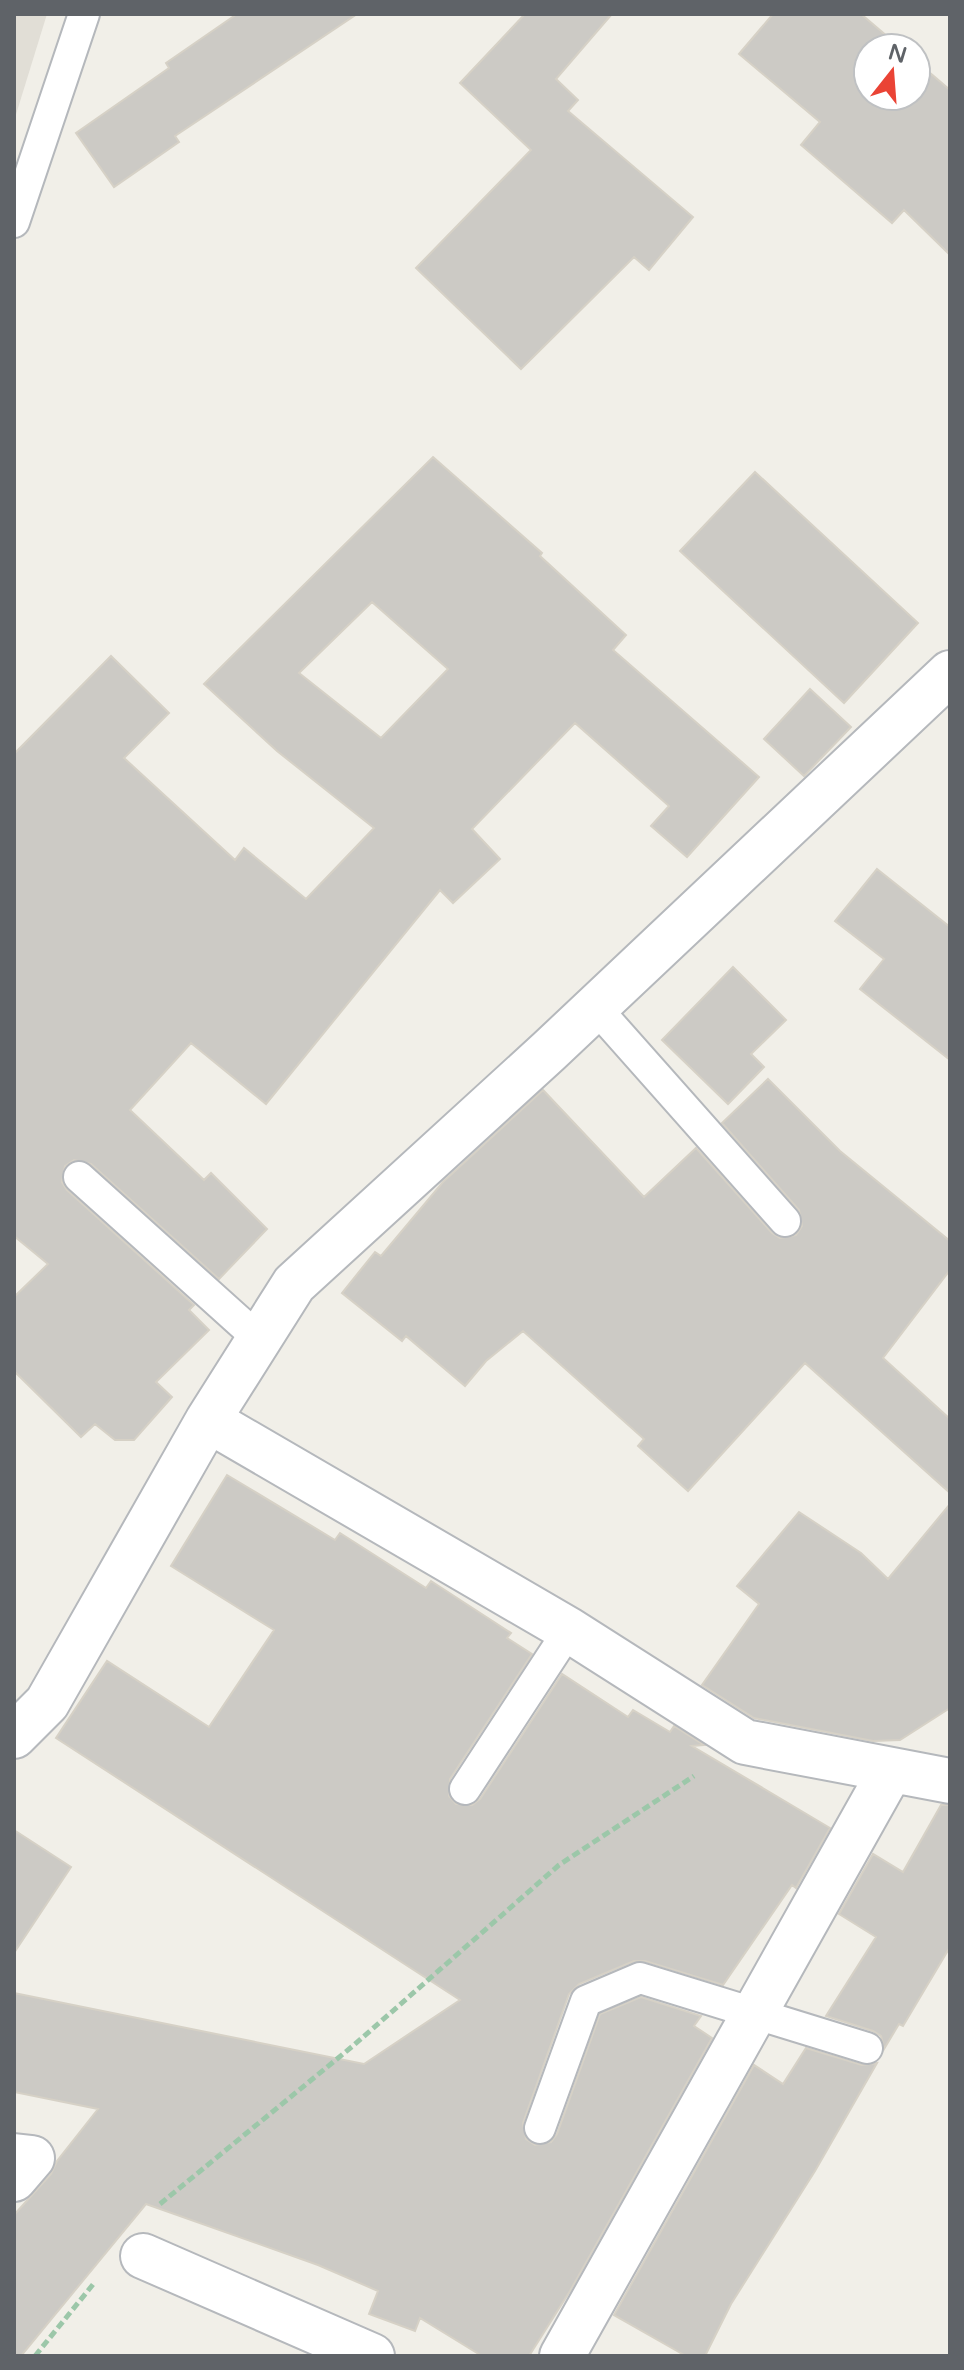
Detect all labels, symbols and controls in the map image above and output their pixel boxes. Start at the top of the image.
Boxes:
north arrow [852,32,932,112]
text: N [885,39,910,69]

